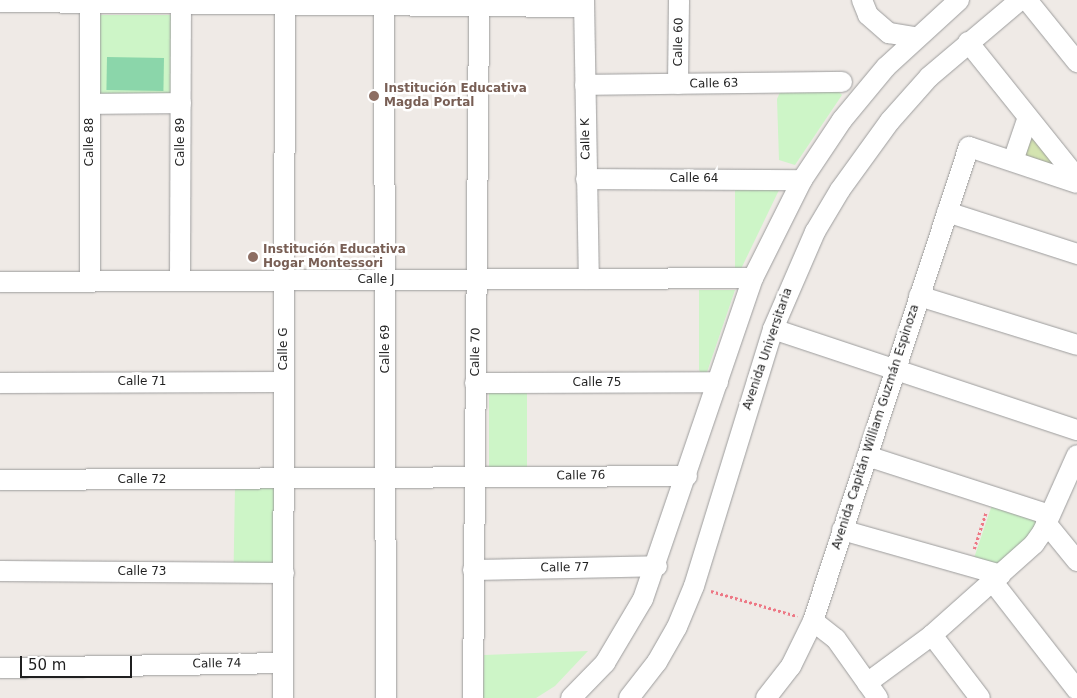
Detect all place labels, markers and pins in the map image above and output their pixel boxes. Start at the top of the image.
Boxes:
place label: Institución Educativa Magda Portal [384,82,527,110]
marker: Institución Educativa Magda Portal [368,90,380,102]
place label: Institución Educativa Hogar Montessori [263,243,406,271]
marker: Institución Educativa Hogar Montessori [247,251,259,263]

